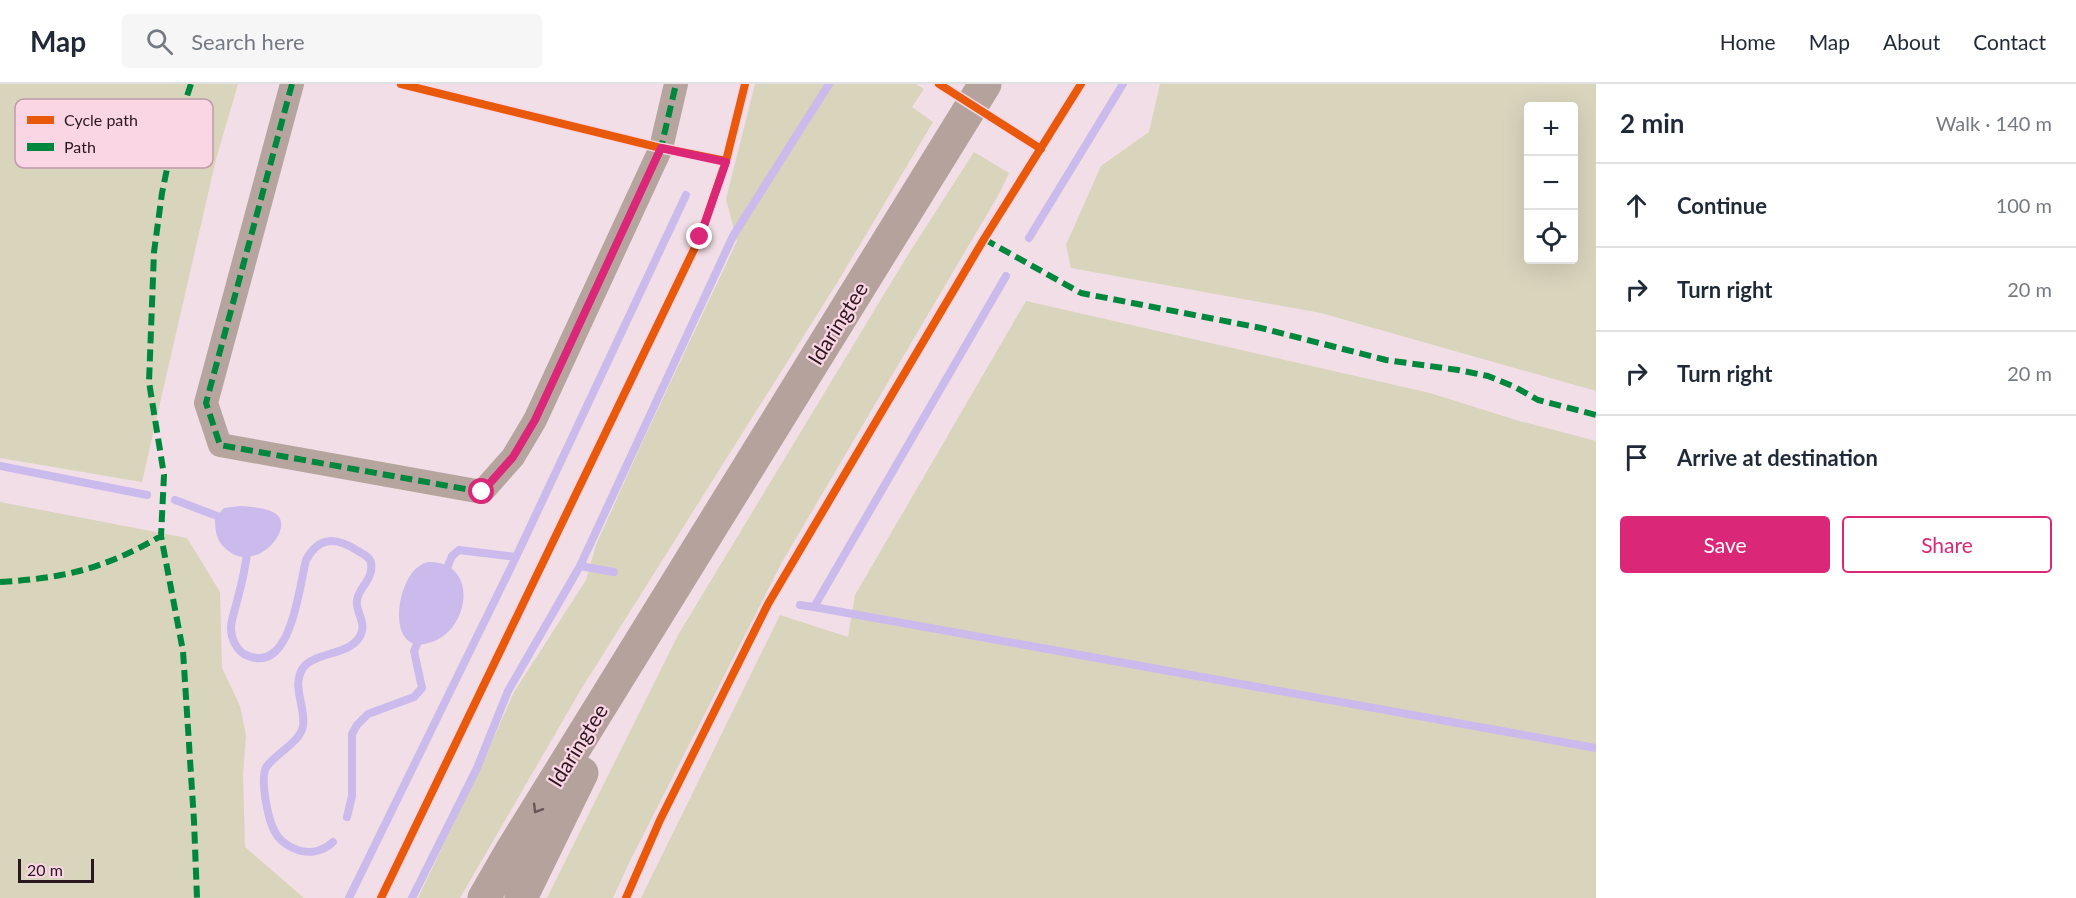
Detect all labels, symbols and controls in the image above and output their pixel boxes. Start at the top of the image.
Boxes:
search box [122,14,542,68]
text: Map [30,24,86,58]
icon: search [143,25,176,58]
text: Search here [191,28,305,55]
text: Home [1720,29,1776,54]
text: Map [1809,29,1850,54]
text: About [1883,29,1940,54]
text: Contact [1973,29,2046,54]
legend [15,99,213,168]
map controls [1524,102,1578,264]
button: + [1524,102,1578,156]
text: 2 min [1620,107,1684,139]
text: Cycle path [64,110,138,129]
text: Walk · 140 m [1936,111,2052,135]
text: Path [64,137,96,156]
button: − [1524,156,1578,210]
icon: ahead [1620,189,1653,222]
text: Continue [1677,192,1767,219]
text: 100 m [1996,193,2052,217]
button: locate [1524,210,1578,264]
route end [686,223,712,249]
icon: right [1620,273,1653,306]
text: Turn right [1677,276,1772,303]
street label: Idaringtee [802,277,872,369]
text: 20 m [2007,277,2052,301]
icon: right [1620,357,1653,390]
text: Turn right [1677,360,1772,387]
text: 20 m [2007,361,2052,385]
icon: arrive [1620,441,1653,474]
text: Arrive at destination [1677,444,1878,471]
route start [468,478,494,504]
button: Save [1620,516,1830,573]
button: Share [1842,516,2052,573]
street label: Idaringtee [542,699,612,791]
one-way arrow [533,803,545,813]
scale bar [18,856,94,884]
text: 20 m [27,860,63,879]

